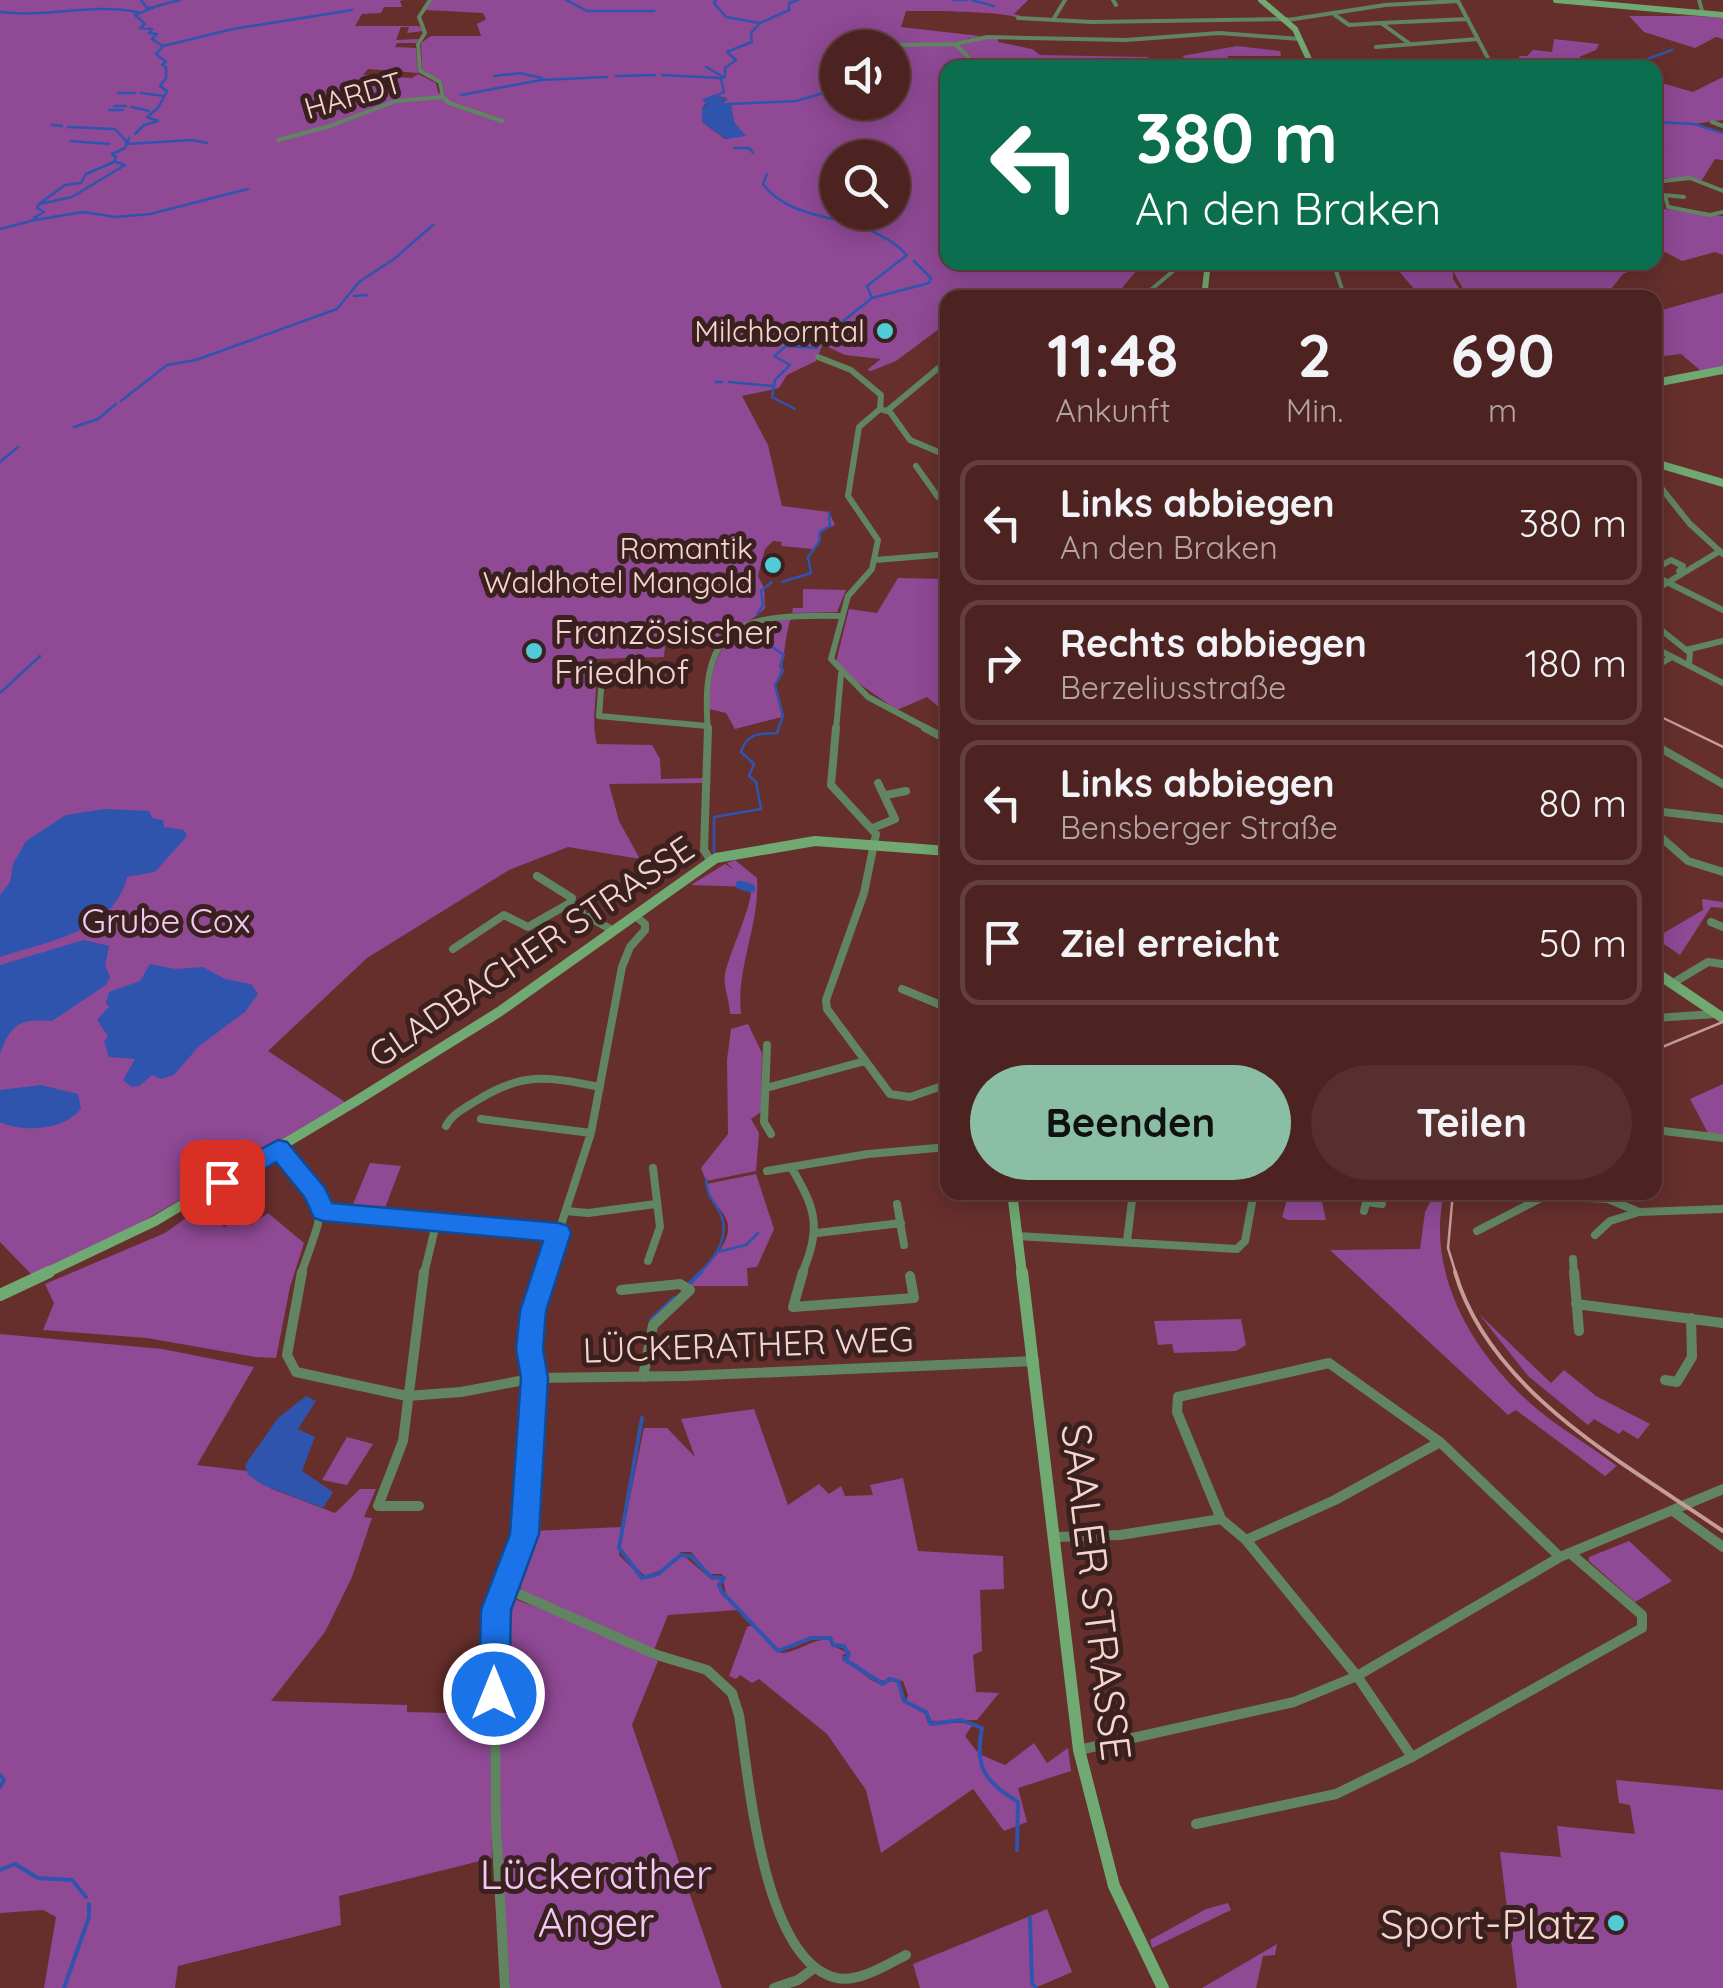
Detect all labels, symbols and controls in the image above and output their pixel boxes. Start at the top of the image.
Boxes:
map controls [820,30,910,230]
button: sound [820,30,910,120]
street label: HARDT [300,63,406,127]
text: 380 m [1135,93,1338,181]
icon: left [970,100,1100,230]
button: search [820,140,910,230]
text: An den Braken [1135,180,1441,236]
place label: Milchborntal [694,312,865,350]
text: 11:48 [1047,317,1178,392]
text: 2 [1297,317,1332,392]
text: 690 [1451,317,1555,392]
marker: Milchborntal [874,320,896,342]
text: Ankunft [1055,390,1171,430]
text: Min. [1286,390,1343,430]
text: m [1488,390,1517,430]
text: Links abbiegen [1060,479,1335,527]
icon: left [975,495,1030,550]
text: 380 m [1519,499,1627,547]
text: An den Braken [1060,527,1278,567]
place label: Romantik Waldhotel Mangold [483,529,753,601]
marker: Romantik Waldhotel Mangold [762,554,784,576]
place label: Französischer Friedhof [554,609,777,693]
text: Rechts abbiegen [1060,619,1367,667]
icon: right [975,635,1030,690]
text: 180 m [1525,639,1627,687]
marker: Französischer Friedhof [523,640,545,662]
text: Berzeliusstraße [1060,667,1286,707]
text: Links abbiegen [1060,759,1335,807]
icon: left [975,775,1030,830]
text: 80 m [1539,779,1627,827]
text: Bensberger Straße [1060,807,1338,847]
street label: GLADBACHER STRASSE [360,826,702,1076]
park label: Grube Cox [82,898,250,942]
icon: arrive [975,915,1030,970]
text: Ziel erreicht [1060,919,1280,967]
text: 50 m [1539,919,1627,967]
button: Beenden [970,1065,1291,1180]
button: Teilen [1311,1065,1632,1180]
pin [180,1140,265,1225]
icon: arrive [195,1155,250,1210]
street label: LÜCKERATHER WEG [582,1316,914,1372]
street label: SAALER STRASSE [1050,1420,1144,1764]
position arrow [442,1642,546,1746]
park label: Lückerather Anger [480,1847,712,1948]
place label: Sport-Platz [1380,1897,1596,1950]
marker: Sport-Platz [1605,1912,1627,1934]

